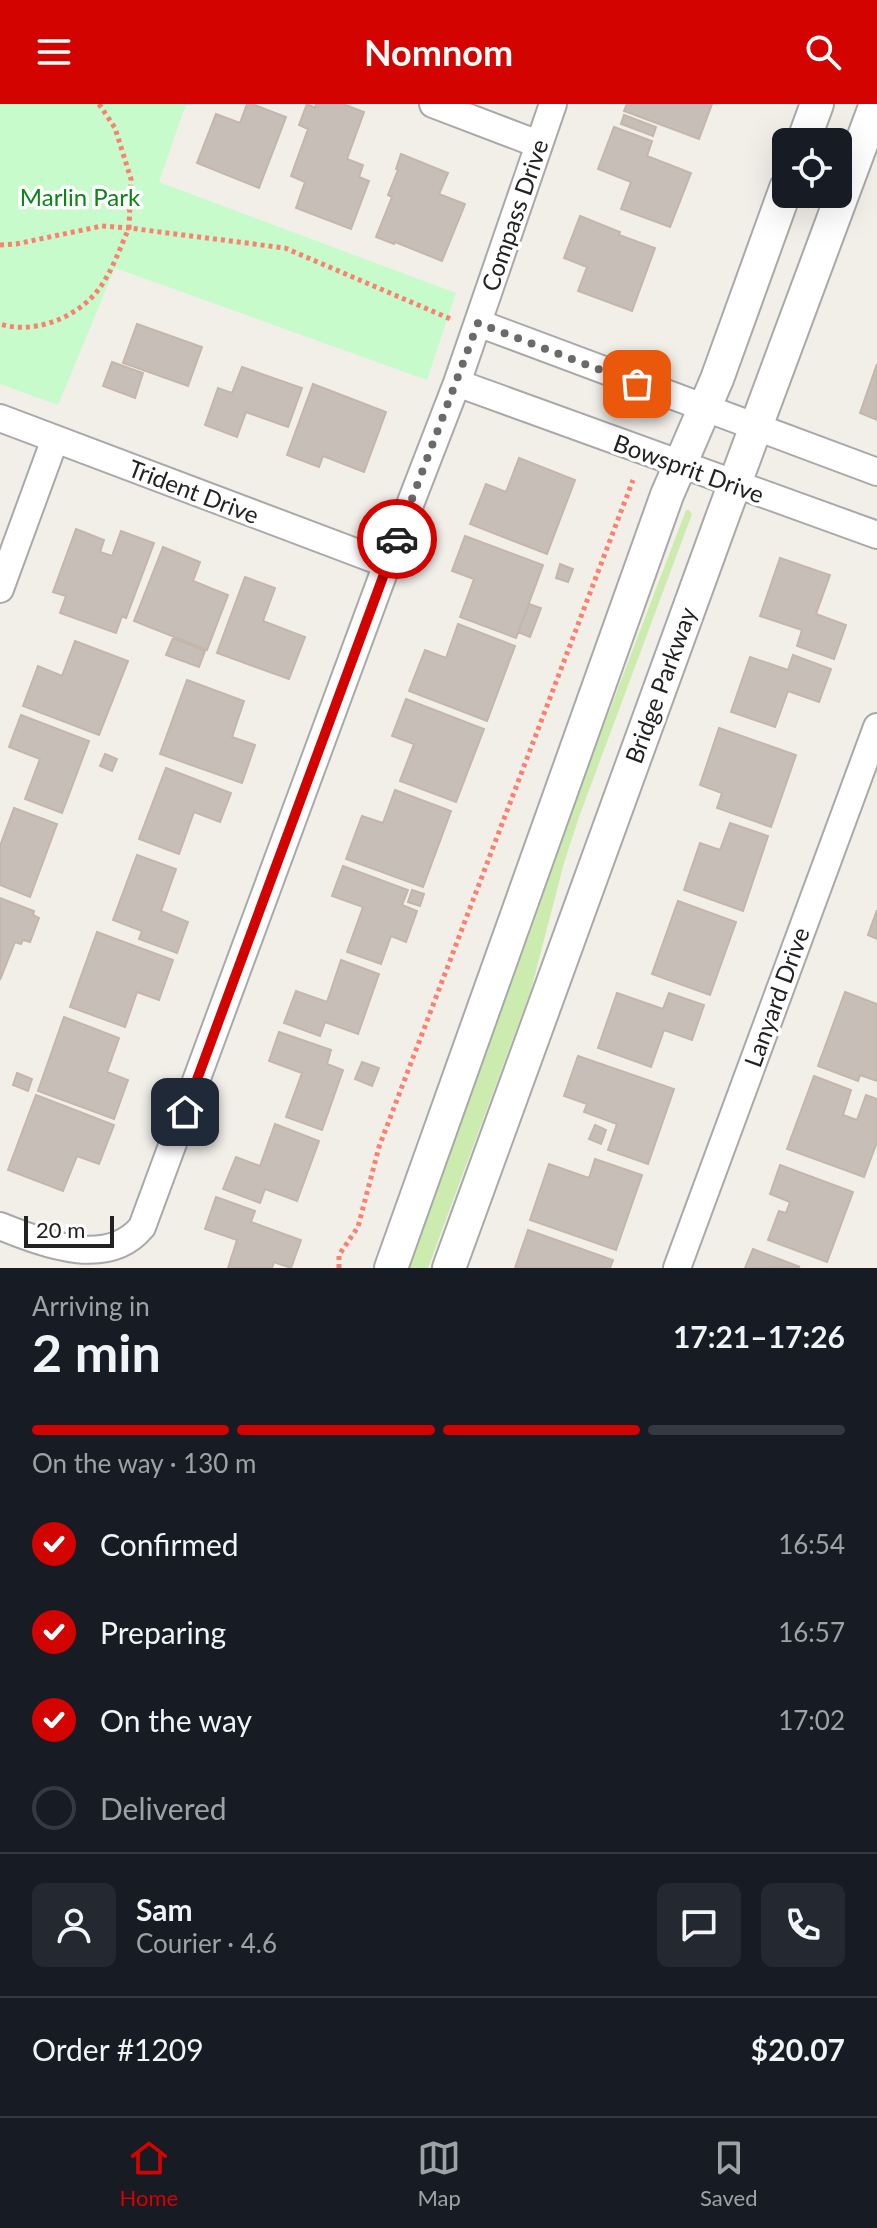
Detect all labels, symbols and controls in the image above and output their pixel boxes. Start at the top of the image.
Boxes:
icon: menu [32,30,76,74]
text: Nomnom [364,30,513,74]
icon: search [801,30,845,74]
map controls [772,128,852,208]
button: locate [772,128,852,208]
street label: Compass Drive [474,135,554,295]
park label: Marlin Park [20,182,141,211]
pin [603,350,671,418]
icon: bag [615,362,659,406]
street label: Bowsprit Drive [610,427,768,509]
street label: Trident Drive [125,453,263,529]
courier [357,499,437,579]
icon: car [375,517,419,561]
street label: Bridge Parkway [618,602,702,767]
street label: Lanyard Drive [737,923,815,1071]
pin [151,1078,219,1146]
icon: home [163,1090,207,1134]
scale bar [24,1212,114,1248]
text: 20 m [36,1216,85,1243]
text: Arriving in [32,1290,150,1322]
text: 17:21–17:26 [673,1318,845,1354]
text: 2 min [32,1321,161,1383]
text: On the way · 130 m [32,1447,256,1479]
icon: check [32,1522,76,1566]
text: Confirmed [100,1526,239,1562]
text: 16:54 [778,1528,845,1560]
icon: check [32,1610,76,1654]
text: Preparing [100,1614,226,1650]
text: 16:57 [778,1616,845,1648]
icon: check [32,1698,76,1742]
text: On the way [100,1702,252,1738]
text: 17:02 [778,1704,845,1736]
text: Delivered [100,1790,227,1826]
button: person [32,1883,116,1967]
button: chat [657,1883,741,1967]
button: phone [761,1883,845,1967]
text: Sam [136,1891,193,1927]
text: Courier · 4.6 [136,1927,277,1959]
text: Order #1209 [32,2031,204,2067]
text: $20.07 [751,2031,845,2067]
tab: Home [119,2136,178,2211]
tab: Map [417,2136,461,2211]
tab: Saved [700,2136,757,2211]

